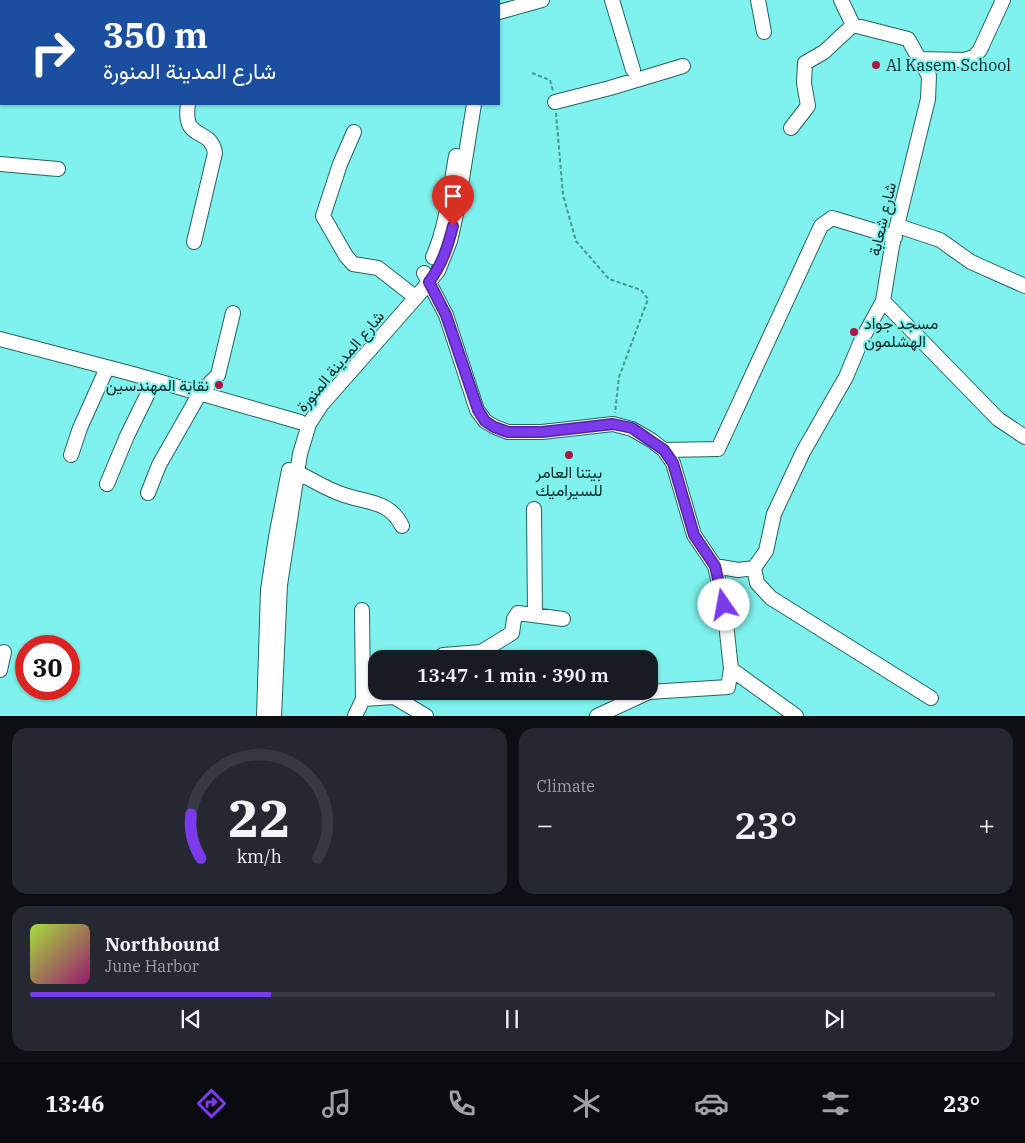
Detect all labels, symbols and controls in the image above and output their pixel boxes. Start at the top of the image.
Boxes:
text: 350 m [103,12,208,58]
icon: right [20,20,85,85]
place label: Al Kasem School [886,55,1011,75]
text: شارع المدينة المنورة [103,56,276,85]
marker: Al Kasem School [870,59,882,71]
pin [432,175,474,226]
street label: شارع شعابة [864,180,902,258]
icon: arrive [439,182,467,210]
street label: شارع المدينة المنورة [292,306,390,417]
place label: مسجد جواد الهشلمون [864,313,938,352]
marker: مسجد جواد الهشلمون [848,326,860,338]
place label: نقابة المهندسين [106,375,209,396]
marker: نقابة المهندسين [213,379,225,391]
marker: بيتنا العامر للسيراميك [563,449,575,461]
place label: بيتنا العامر للسيراميك [535,462,603,501]
position arrow [697,578,749,630]
speed limit sign: 30 [15,635,80,700]
text: 13:47 · 1 min · 390 m [417,663,609,687]
text: Climate [537,776,595,796]
text: 22 [228,784,290,851]
text: 23° [734,800,797,849]
text: − [537,806,553,843]
text: + [978,806,995,843]
text: km/h [237,845,282,868]
text: Northbound [105,932,220,956]
text: June Harbor [105,956,199,976]
icon: previous [177,1005,205,1033]
icon: pause [498,1005,526,1033]
icon: next [820,1005,848,1033]
icon: directions [194,1086,229,1121]
icon: music [319,1086,354,1121]
icon: phone [444,1086,479,1121]
icon: climate [569,1086,604,1121]
icon: car [694,1086,729,1121]
icon: filters [818,1086,853,1121]
text: 13:46 [45,1089,104,1118]
text: 23° [943,1089,980,1118]

